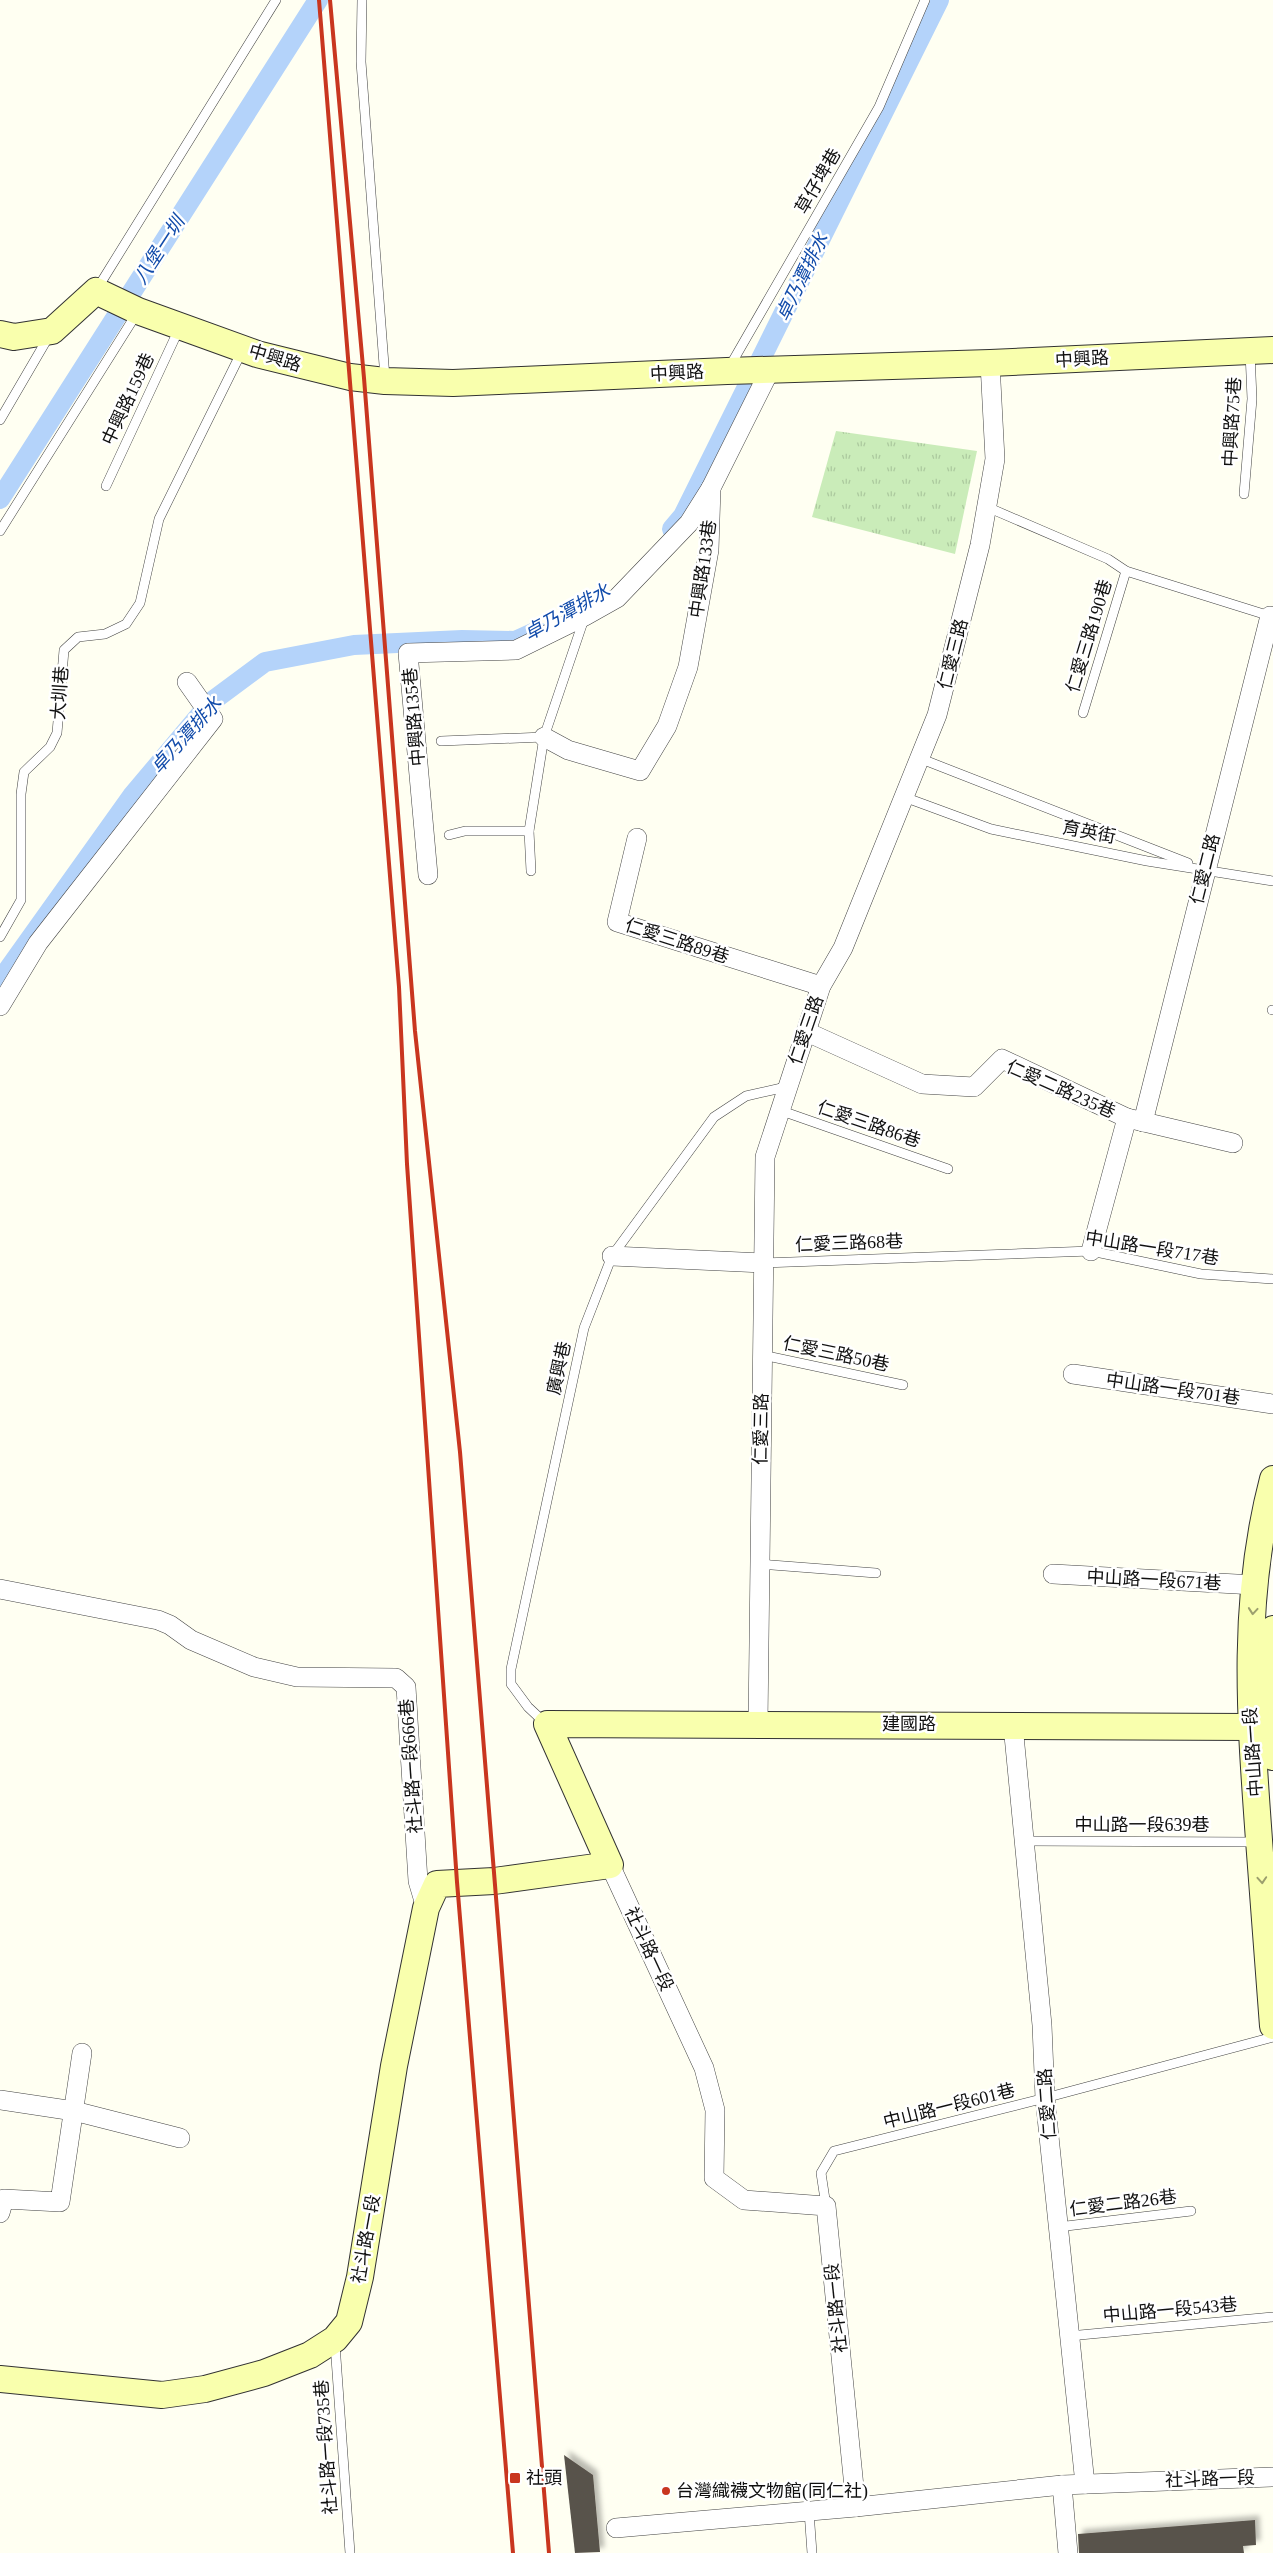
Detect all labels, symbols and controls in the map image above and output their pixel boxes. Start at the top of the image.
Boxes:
street label: 草仔埤巷 [791,145,845,217]
water label: 八堡一圳 [129,210,190,288]
water label: 卓乃潭排水 [772,229,833,324]
street label: 中興路 [246,341,304,375]
street label: 中興路 [1055,348,1109,370]
street label: 中興路159巷 [98,350,158,448]
street label: 中興路 [650,362,704,384]
street label: 中興路75巷 [1220,377,1244,467]
street label: 中興路133巷 [686,519,720,619]
street label: 仁愛三路190巷 [1062,577,1116,695]
water label: 卓乃潭排水 [520,579,615,644]
street label: 仁愛三路 [935,617,971,691]
street label: 大圳巷 [48,665,72,721]
street label: 中興路135巷 [400,667,428,767]
water label: 卓乃潭排水 [146,692,226,777]
street label: 育英街 [1061,817,1117,847]
street label: 仁愛二路 [1187,832,1223,906]
street label: 仁愛三路89巷 [623,915,731,967]
street label: 仁愛三路 [785,993,827,1067]
street label: 仁愛二路235巷 [1003,1056,1119,1122]
street label: 仁愛三路86巷 [815,1097,923,1151]
street label: 中山路一段717巷 [1084,1228,1220,1268]
street label: 仁愛三路68巷 [795,1231,903,1255]
street label: 仁愛三路50巷 [781,1333,891,1375]
street label: 廣興巷 [544,1340,574,1396]
street label: 中山路一段701巷 [1105,1370,1241,1408]
street label: 仁愛三路 [750,1393,772,1465]
street label: 中山路一段671巷 [1086,1566,1222,1594]
one-way arrow [1248,1608,1259,1616]
street label: 社斗路一段666巷 [396,1698,426,1834]
street label: 中山路一段 [1240,1706,1266,1798]
street label: 建國路 [882,1714,936,1734]
street label: 中山路一段639巷 [1075,1815,1210,1835]
one-way arrow [1257,1877,1268,1885]
street label: 社斗路一段 [621,1904,677,1994]
street label: 仁愛二路 [1035,2067,1059,2141]
street label: 中山路一段601巷 [881,2080,1017,2132]
street label: 仁愛二路26巷 [1068,2186,1178,2220]
street label: 社斗路一段 [348,2193,384,2285]
street label: 社斗路一段 [821,2262,851,2354]
street label: 中山路一段543巷 [1102,2294,1238,2326]
street label: 社斗路一段735巷 [311,2379,341,2515]
street label: 社斗路一段 [1165,2467,1255,2491]
place label: 社頭 [526,2468,562,2488]
marker: 社頭 [508,2471,522,2485]
place label: 台灣織襪文物館(同仁社) [676,2481,868,2502]
marker: 台灣織襪文物館(同仁社) [660,2485,672,2497]

